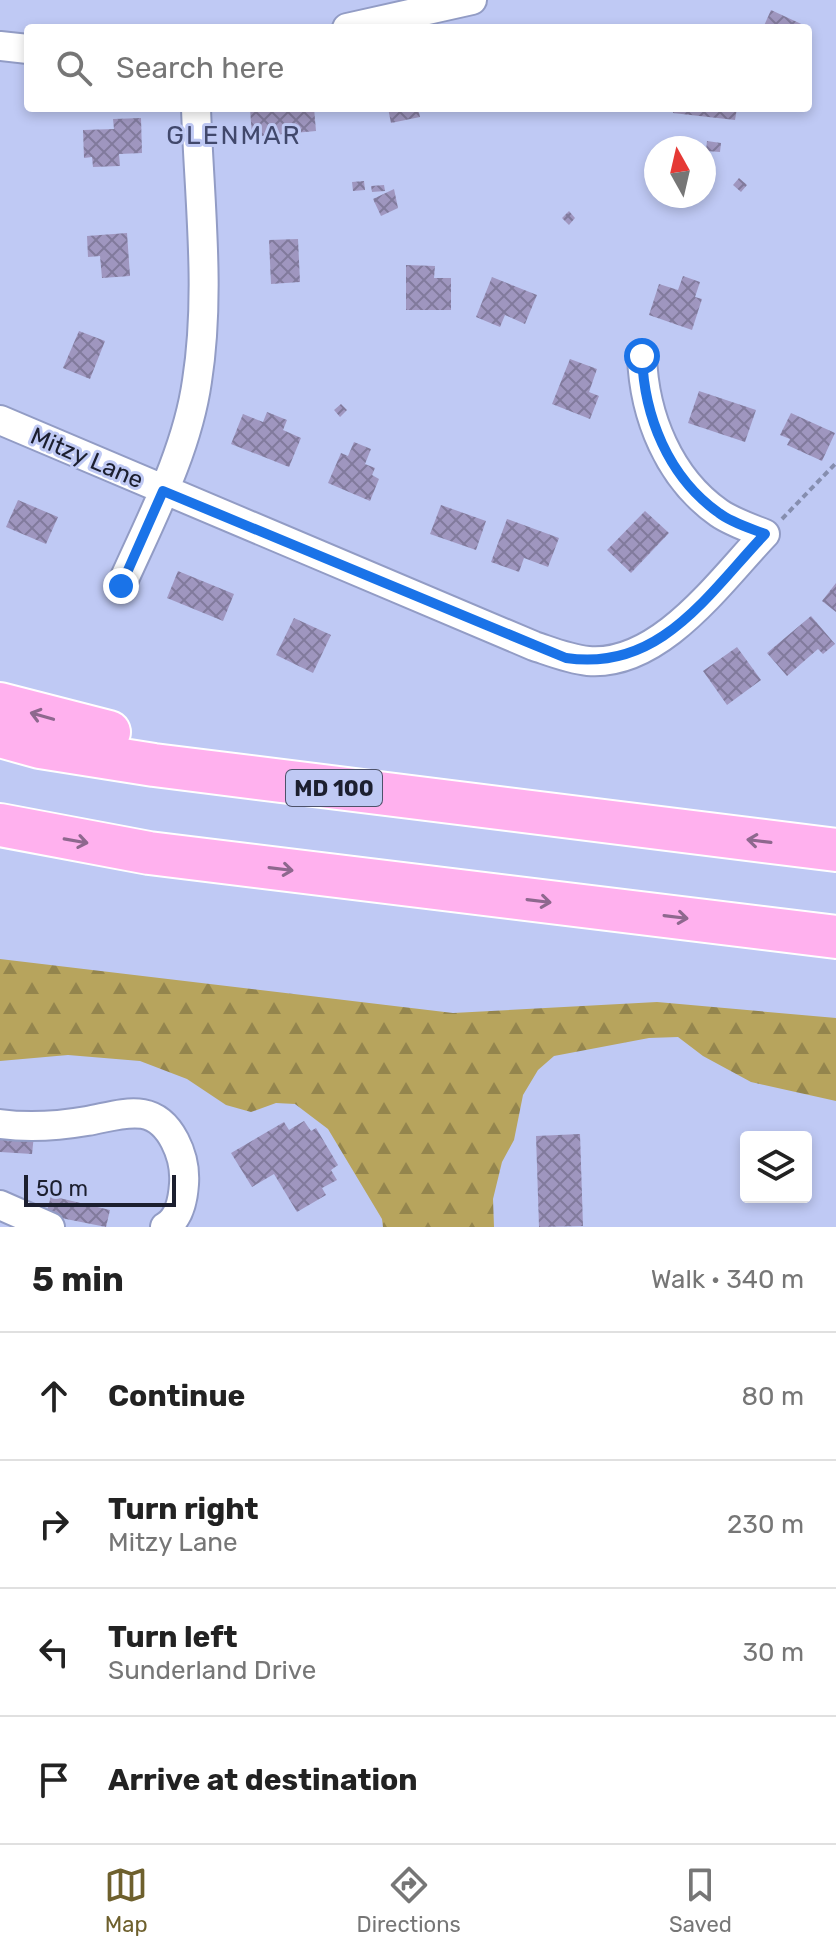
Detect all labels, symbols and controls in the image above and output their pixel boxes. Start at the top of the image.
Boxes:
search box [24,24,812,112]
icon: search [52,46,96,90]
text: Search here [116,50,284,86]
district label: GLENMAR [166,120,302,151]
north arrow [644,136,716,208]
route start [624,338,660,374]
street label: Mitzy Lane [26,422,148,494]
route end [103,568,139,604]
one-way arrow [30,708,56,723]
road number: MD 100 [286,770,382,806]
one-way arrow [746,833,772,848]
one-way arrow [63,834,88,849]
one-way arrow [267,862,294,877]
one-way arrow [525,893,552,908]
one-way arrow [663,910,689,925]
map controls [740,1131,812,1203]
button: layers [740,1131,812,1203]
scale bar [24,1171,176,1207]
text: 50 m [36,1175,88,1202]
text: 5 min [32,1259,124,1300]
text: Walk · 340 m [651,1264,804,1295]
icon: ahead [32,1374,76,1418]
text: Continue [108,1378,245,1414]
text: 80 m [741,1381,804,1412]
text: Turn right [108,1491,259,1527]
icon: right [32,1502,76,1546]
text: 230 m [727,1509,804,1540]
text: Mitzy Lane [108,1527,238,1558]
text: Turn left [108,1619,238,1655]
icon: left [32,1630,76,1674]
text: 30 m [742,1637,804,1668]
text: Sunderland Drive [108,1655,316,1686]
icon: arrive [32,1758,76,1802]
text: Arrive at destination [108,1762,418,1798]
tab: Map [104,1863,148,1938]
tab: Directions [356,1863,461,1938]
tab: Saved [669,1863,732,1938]

